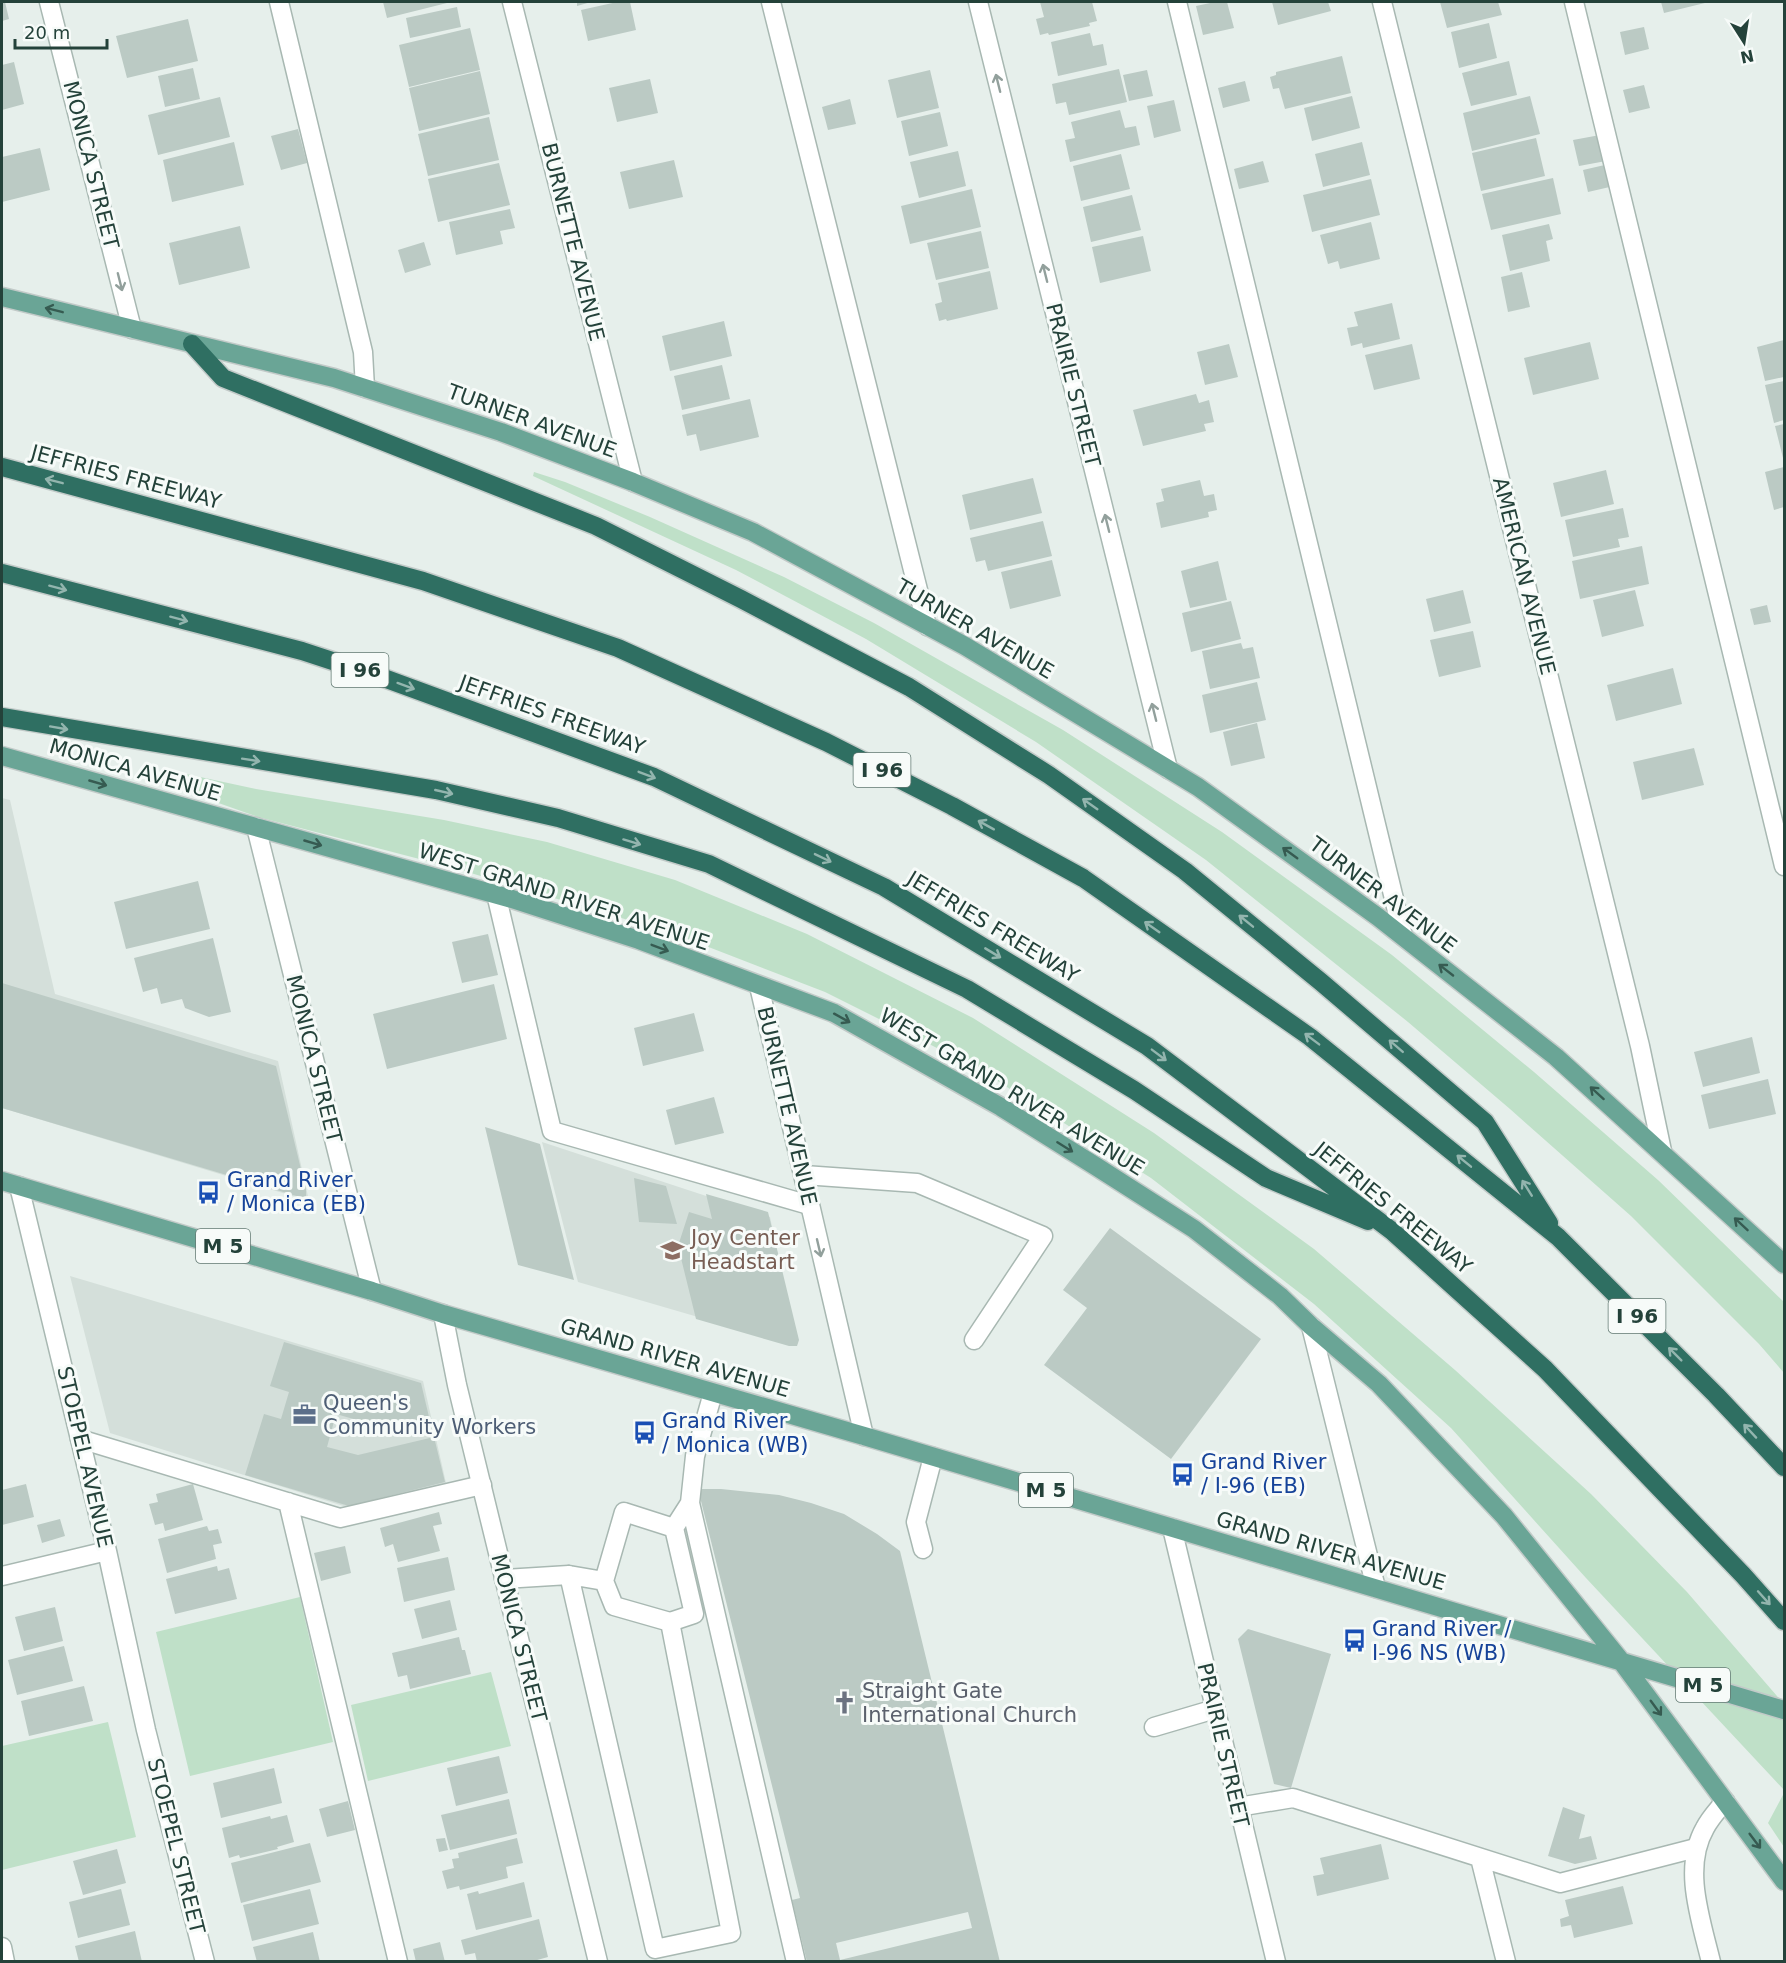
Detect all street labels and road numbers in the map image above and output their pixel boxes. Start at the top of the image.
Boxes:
street label: MONICA STREET [59,78,124,252]
street label: BURNETTE AVENUE [537,140,609,344]
street label: PRAIRIE STREET [1041,301,1105,469]
street label: TURNER AVENUE [443,379,620,463]
street label: JEFFRIES FREEWAY [26,440,224,514]
street label: AMERICAN AVENUE [1488,475,1560,677]
street label: TURNER AVENUE [891,574,1058,684]
road number: I 96 [332,653,388,687]
street label: JEFFRIES FREEWAY [454,670,648,760]
street label: MONICA AVENUE [46,734,224,806]
road number: I 96 [854,753,910,787]
street label: TURNER AVENUE [1304,831,1461,958]
street label: WEST GRAND RIVER AVENUE [415,839,713,955]
street label: JEFFRIES FREEWAY [901,865,1083,988]
street label: MONICA STREET [282,972,347,1146]
street label: WEST GRAND RIVER AVENUE [875,1003,1149,1181]
street label: BURNETTE AVENUE [752,1004,822,1208]
street label: JEFFRIES FREEWAY [1308,1136,1477,1279]
road number: M 5 [196,1229,250,1263]
road number: I 96 [1608,1299,1666,1333]
street label: GRAND RIVER AVENUE [557,1314,793,1402]
street label: STOEPEL AVENUE [52,1364,118,1550]
road number: M 5 [1019,1473,1073,1507]
street label: GRAND RIVER AVENUE [1213,1507,1449,1595]
street label: MONICA STREET [487,1551,552,1725]
street label: PRAIRIE STREET [1192,1661,1254,1830]
road number: M 5 [1676,1668,1730,1702]
street label: STOEPEL STREET [143,1756,210,1937]

